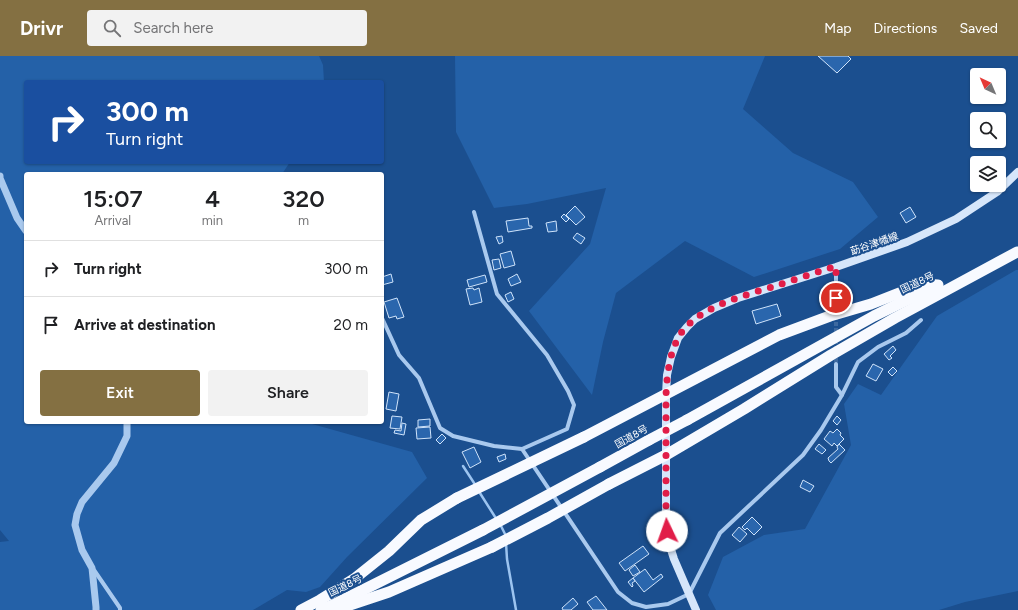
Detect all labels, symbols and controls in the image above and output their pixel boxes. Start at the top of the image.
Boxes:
search box [87,10,367,46]
text: Drivr [20,17,63,40]
icon: search [101,17,123,39]
text: Search here [133,19,213,37]
text: Map [824,20,852,37]
text: Directions [874,20,937,37]
text: Saved [959,20,998,37]
north arrow [970,68,1006,104]
map controls [970,68,1006,192]
text: 300 m [106,94,189,128]
icon: right [40,96,92,148]
button: search [970,112,1006,148]
text: Turn right [106,128,183,150]
button: layers [970,156,1006,192]
text: 15:07 [83,184,143,213]
text: 4 [205,184,220,213]
text: 320 [282,184,325,213]
text: Arrival [95,213,131,228]
text: min [202,213,223,228]
text: m [298,213,309,228]
street label: 莇谷津幡線 [848,229,900,258]
icon: right [40,258,62,280]
text: Turn right [74,260,142,278]
text: 300 m [324,260,368,278]
street label: 国道8号 [898,269,936,296]
pin [819,281,853,315]
icon: arrive [825,287,847,309]
icon: arrive [40,314,62,336]
text: Arrive at destination [74,316,215,334]
text: 20 m [334,316,368,334]
button: Exit [40,370,200,416]
button: Share [208,370,368,416]
street label: 国道8号 [612,422,650,451]
position arrow [646,510,688,552]
street label: 国道8号 [326,572,364,599]

